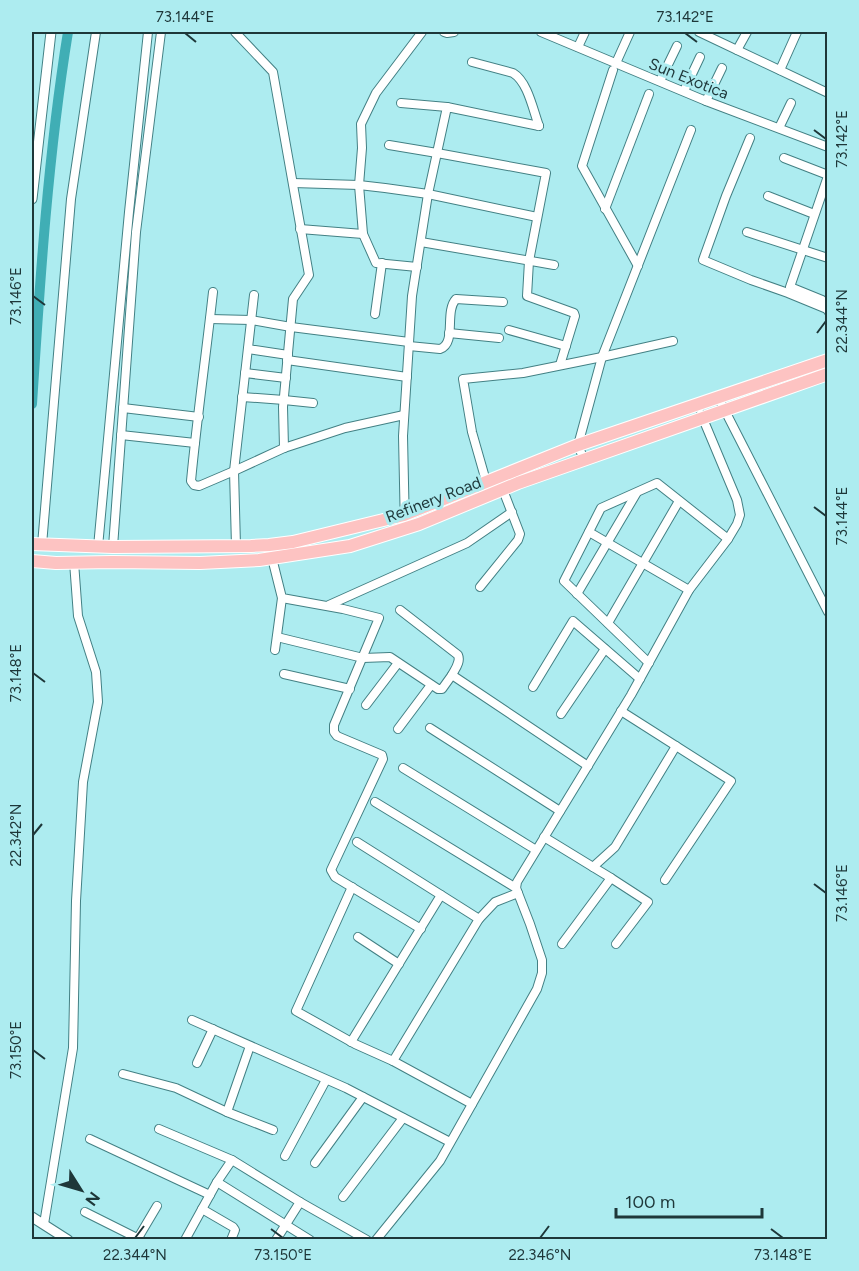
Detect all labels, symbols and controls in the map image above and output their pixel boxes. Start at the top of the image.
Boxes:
text: 73.144°E [156,8,214,26]
text: 73.142°E [656,8,714,26]
street label: Sun Exotica [646,54,732,103]
text: 73.142°E [833,110,851,168]
text: 73.146°E [7,267,25,325]
text: 22.344°N [833,289,851,353]
street label: Refinery Road [383,473,484,526]
text: 73.144°E [833,487,851,545]
text: 73.148°E [7,644,25,702]
text: 22.342°N [7,804,25,866]
text: 73.146°E [833,864,851,922]
text: 73.150°E [7,1021,25,1079]
north arrow [51,1160,111,1220]
scale bar [616,1181,762,1219]
text: N [81,1188,104,1209]
text: 100 m [625,1191,675,1213]
text: 22.344°N [103,1246,167,1264]
text: 73.150°E [254,1246,312,1264]
text: 22.346°N [508,1246,572,1264]
text: 73.148°E [754,1246,812,1264]

